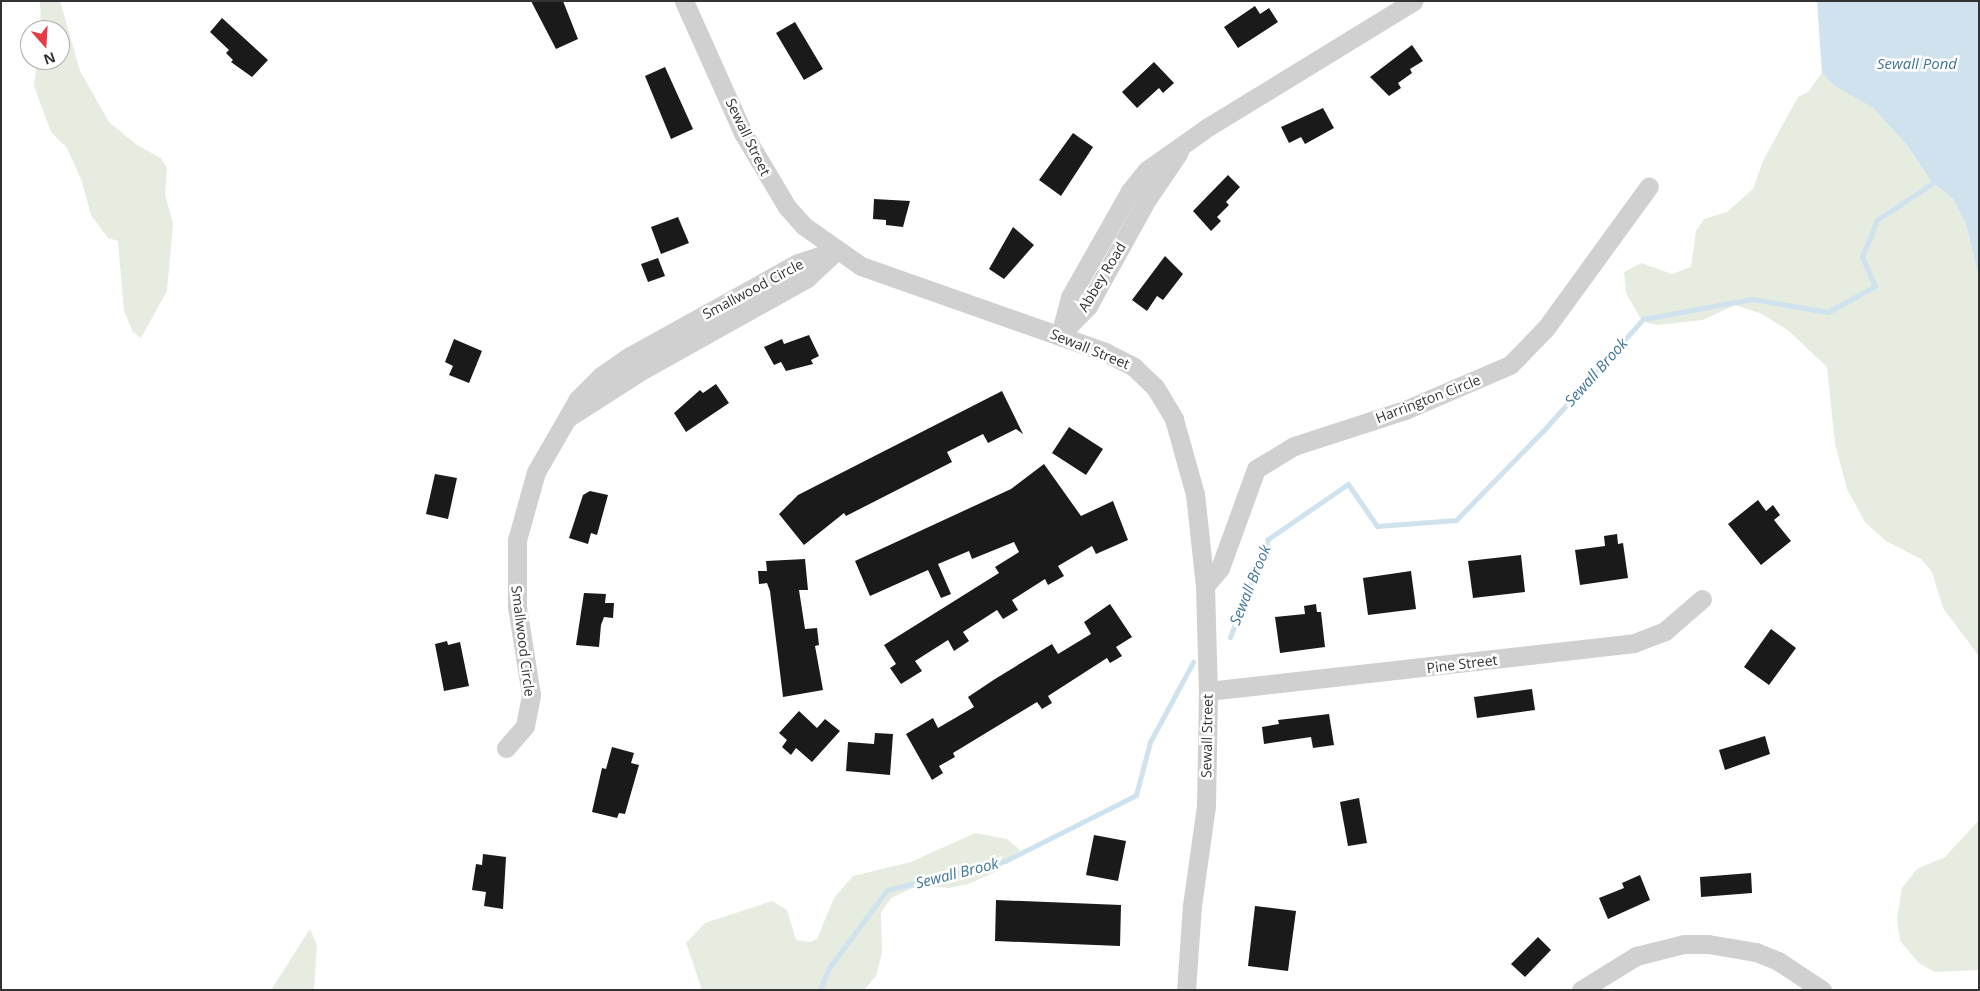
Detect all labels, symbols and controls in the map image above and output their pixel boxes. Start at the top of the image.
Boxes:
north arrow [20,20,70,70]
text: N [41,48,58,70]
water label: Sewall Pond [1877,55,1957,73]
street label: Sewall Street [722,96,774,178]
street label: Abbey Road [1075,239,1129,315]
street label: Smallwood Circle [700,255,806,323]
street label: Sewall Street [1048,325,1132,373]
water label: Sewall Brook [1561,334,1631,410]
street label: Harrington Circle [1373,371,1483,427]
water label: Sewall Brook [1226,542,1274,628]
street label: Smallwood Circle [508,585,538,697]
street label: Pine Street [1426,651,1498,677]
street label: Sewall Street [1198,694,1216,778]
water label: Sewall Brook [914,854,1000,892]

